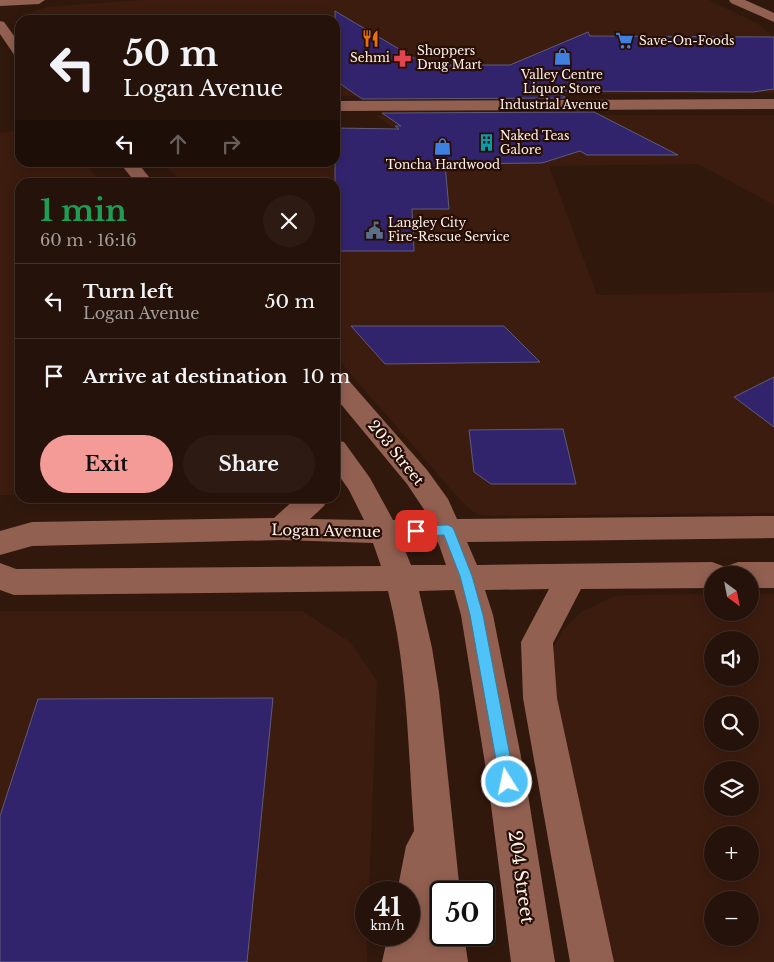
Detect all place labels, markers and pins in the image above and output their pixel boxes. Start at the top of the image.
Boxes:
restaurant icon: Sehmi [360,29,380,49]
supermarket icon: Save-On-Foods [615,31,635,51]
place label: Save-On-Foods [639,33,734,48]
place label: Shoppers Drug Mart [417,43,482,72]
shop icon: Valley Centre Liquor Store [552,46,572,66]
pharmacy icon: Shoppers Drug Mart [393,48,413,68]
place label: Sehmi [350,50,390,65]
place label: Valley Centre Liquor Store [520,67,603,96]
place label: Naked Teas Galore [500,128,569,157]
building icon: Naked Teas Galore [476,133,496,153]
shop icon: Toncha Hardwood [433,136,453,156]
place label: Toncha Hardwood [386,157,500,172]
place label: Langley City Fire-Rescue Service [388,215,510,244]
public building icon: Langley City Fire-Rescue Service [364,220,384,240]
pin [395,510,437,552]

